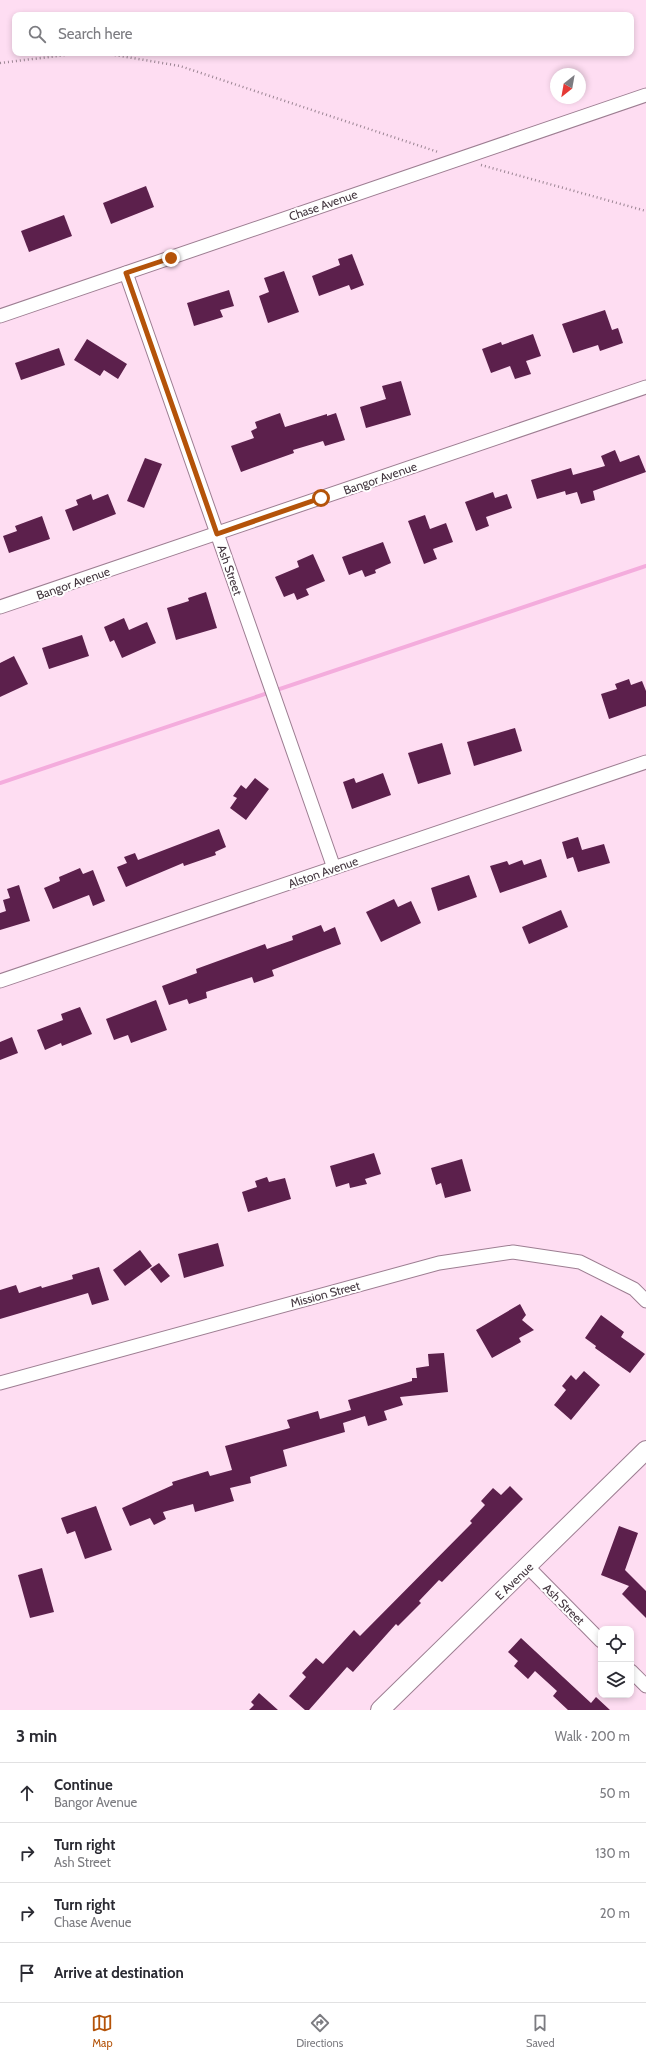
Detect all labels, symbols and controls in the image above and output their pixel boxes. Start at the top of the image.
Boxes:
search box [12,12,634,56]
icon: search [26,23,48,45]
text: Search here [58,25,133,43]
north arrow [550,68,586,104]
street label: Chase Avenue [287,186,359,224]
route end [162,249,180,267]
street label: Bangor Avenue [341,458,419,498]
route start [312,489,330,507]
street label: Ash Street [214,543,246,597]
street label: Bangor Avenue [34,563,112,603]
street label: Alston Avenue [286,853,360,891]
street label: Mission Street [289,1278,361,1310]
street label: E Avenue [492,1559,536,1603]
street label: Ash Street [540,1580,588,1628]
map controls [598,1626,634,1698]
button: locate [598,1626,634,1662]
button: layers [598,1662,634,1698]
text: 3 min [16,1726,57,1746]
text: Walk · 200 m [555,1728,630,1744]
text: Continue [54,1776,113,1794]
icon: ahead [16,1782,38,1804]
text: 50 m [600,1785,630,1801]
text: Bangor Avenue [54,1794,137,1810]
text: Turn right [54,1836,115,1854]
icon: right [16,1842,38,1864]
text: 130 m [595,1845,630,1861]
text: Ash Street [54,1854,111,1870]
text: Turn right [54,1896,115,1914]
icon: right [16,1902,38,1924]
text: 20 m [600,1905,630,1921]
text: Chase Avenue [54,1914,131,1930]
icon: arrive [16,1962,38,1984]
text: Arrive at destination [54,1964,184,1982]
tab: Map [91,2012,113,2050]
tab: Directions [296,2012,343,2050]
tab: Saved [526,2012,555,2050]

